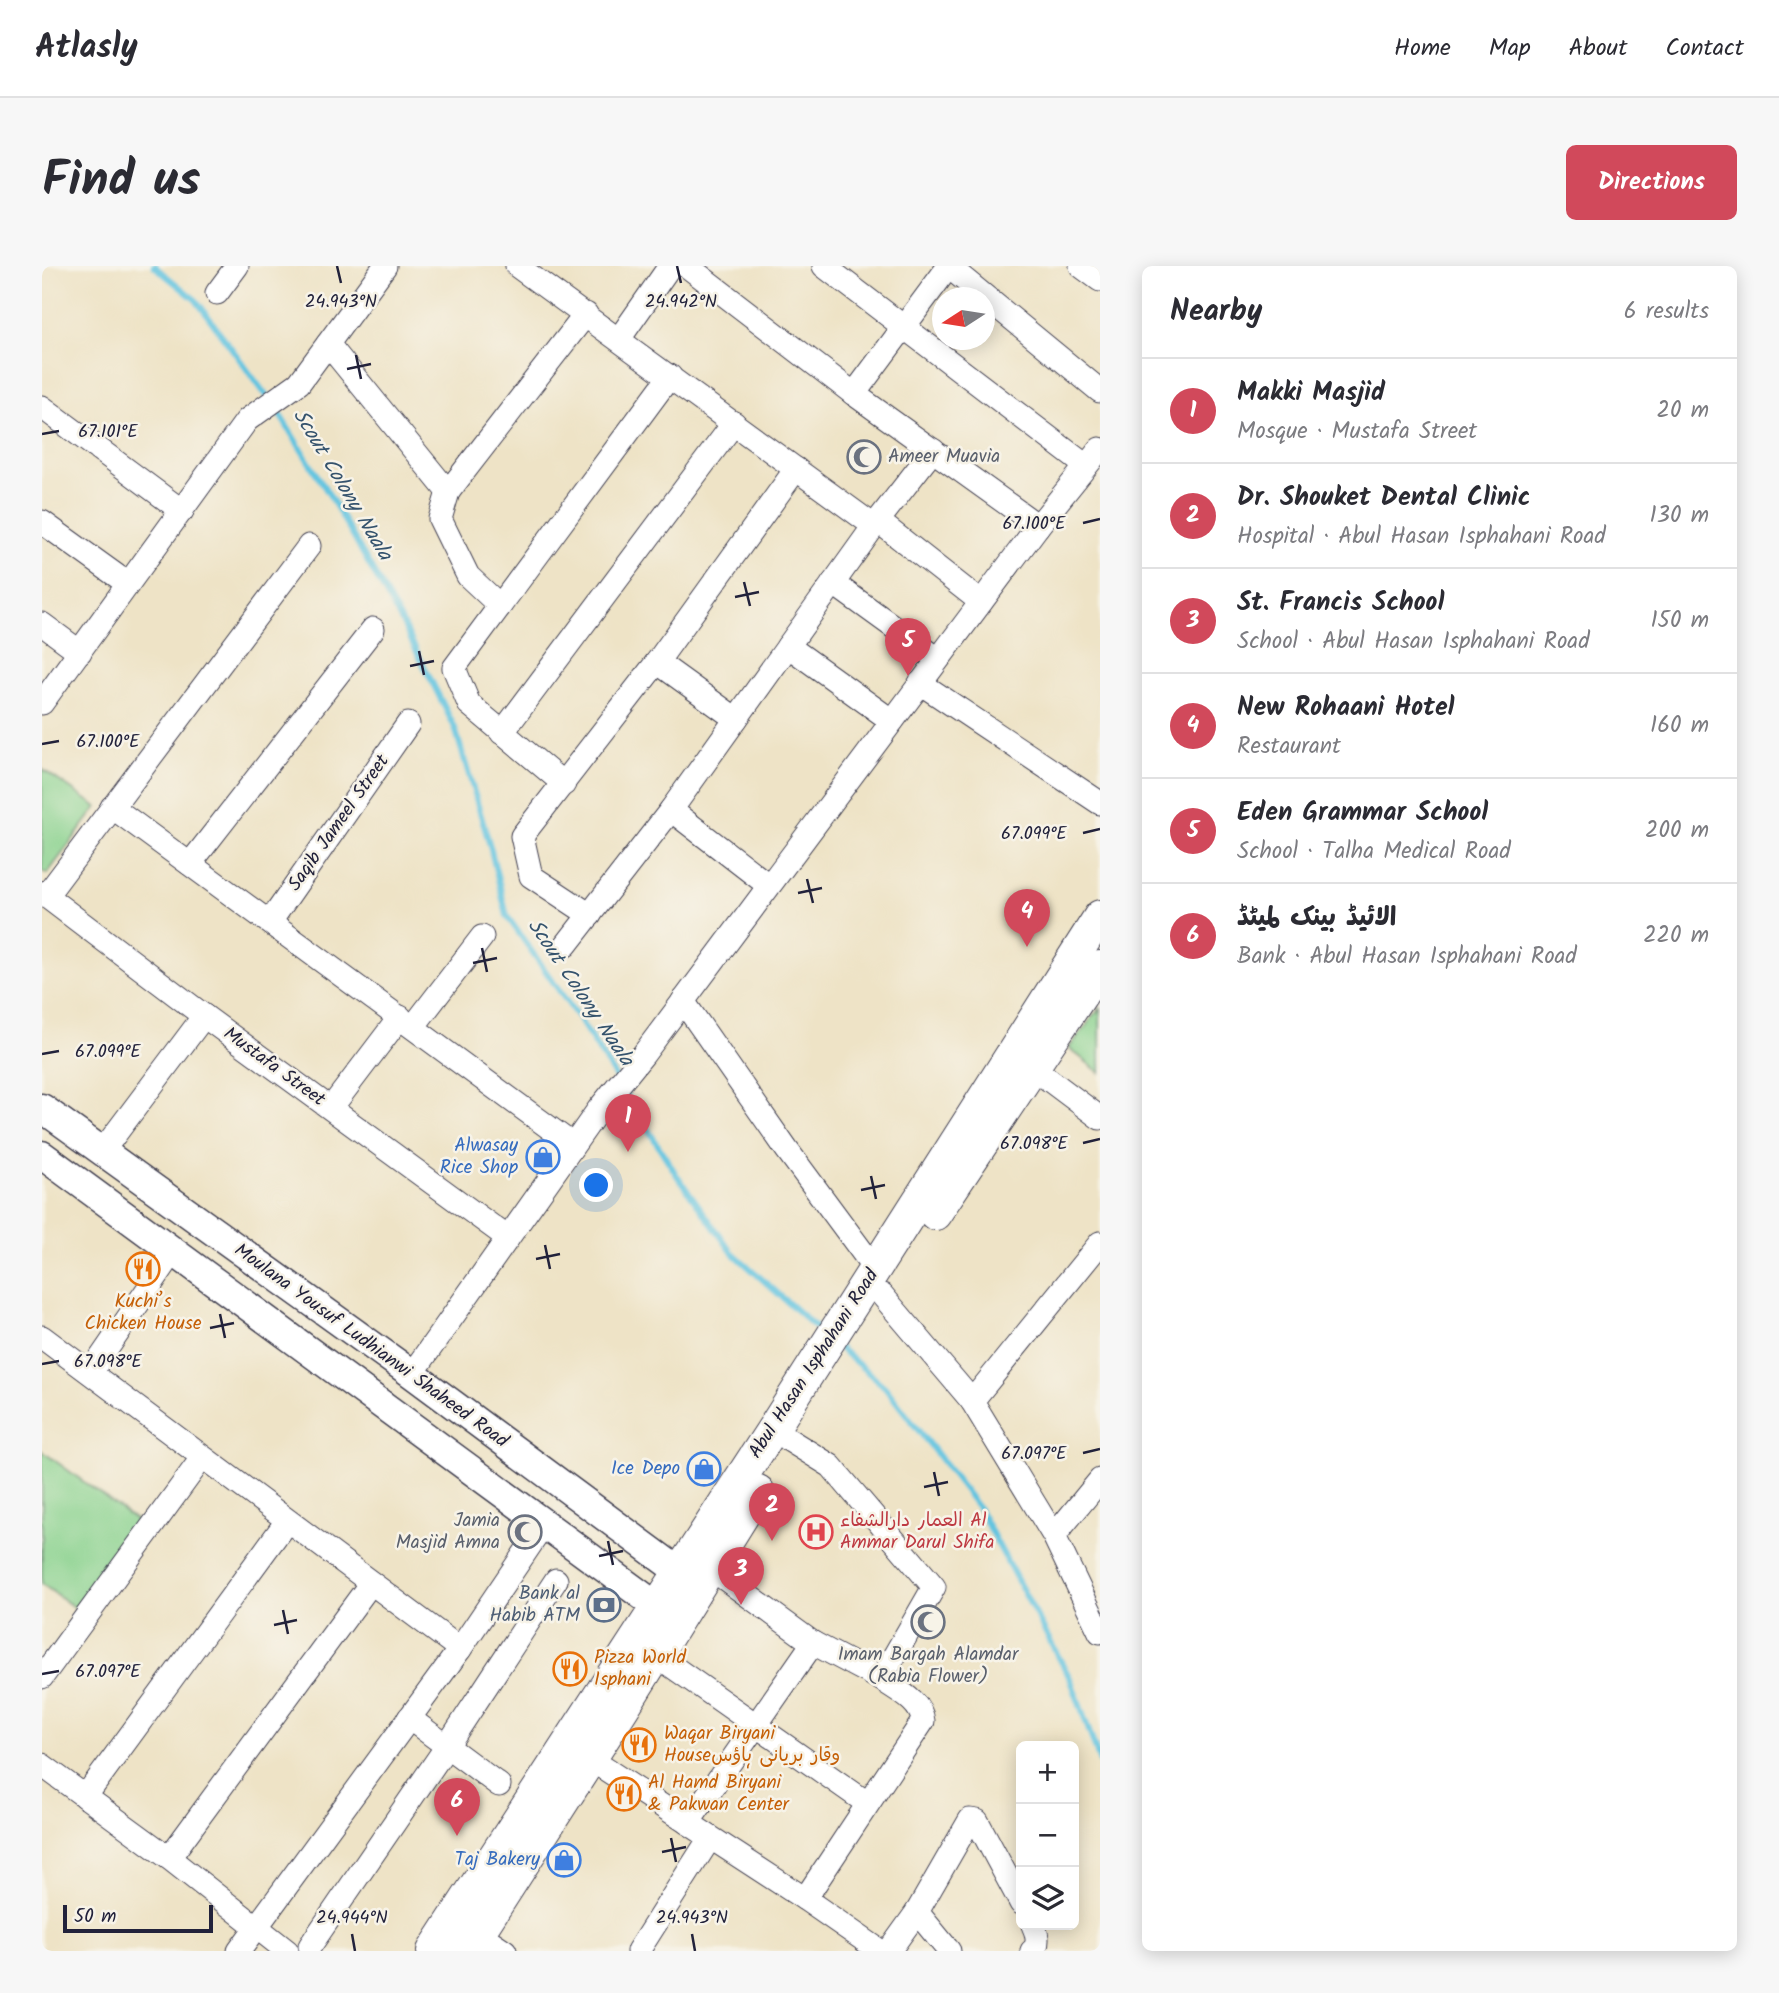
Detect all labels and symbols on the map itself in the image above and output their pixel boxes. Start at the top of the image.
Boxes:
north arrow [932,287,995,350]
text: 24.943°N [305,288,377,317]
text: 24.942°N [645,288,717,317]
water label: Scout Colony Naala [284,403,401,568]
text: 67.101°E [78,418,138,447]
mosque icon: Ameer Muavia [845,438,883,476]
place label: Ameer Muavia [888,442,1000,472]
text: 67.100°E [1003,510,1066,539]
pin: 5 [885,618,931,676]
text: 67.100°E [77,728,140,757]
street label: Saqib Jameel Street [281,748,398,897]
text: 67.099°E [1001,820,1067,849]
pin: 4 [1004,889,1050,947]
water label: Scout Colony Naala [518,913,642,1074]
street label: Mustafa Street [216,1019,332,1115]
text: 67.099°E [75,1038,141,1067]
pin: 1 [605,1094,651,1152]
text: 67.098°E [1000,1130,1068,1159]
place label: Alwasay Rice Shop [440,1131,519,1183]
shop icon: Alwasay Rice Shop [524,1138,562,1176]
your location [579,1168,613,1202]
street label: Moulana Yousuf Ludhianwi Shaheed Road [227,1236,515,1456]
restaurant icon: Kuchi’s Chicken House [124,1250,162,1288]
street label: Abul Hasan Isphahani Road [741,1263,887,1465]
place label: Kuchi’s Chicken House [85,1287,202,1339]
text: 67.098°E [74,1348,142,1377]
text: 67.097°E [1001,1440,1067,1469]
shop icon: Ice Depo [685,1450,723,1488]
place label: Ice Depo [611,1454,680,1484]
pin: 2 [749,1483,795,1541]
place label: Jamia Masjid Amna [396,1506,500,1558]
place label: العمار دارالشفاء Al Ammar Darul Shifa [840,1506,994,1558]
mosque icon: Jamia Masjid Amna [506,1513,544,1551]
hospital icon: العمار دارالشفاء Al Ammar Darul Shifa [797,1513,835,1551]
pin: 3 [718,1547,764,1605]
place label: Bank al Habib ATM [490,1579,580,1631]
bank icon: Bank al Habib ATM [585,1586,623,1624]
mosque icon: Imam Bargah Alamdar (Rabia Flower) [909,1603,947,1641]
place label: Imam Bargah Alamdar (Rabia Flower) [838,1640,1020,1692]
place label: Pizza World Isphani [594,1643,686,1695]
restaurant icon: Pizza World Isphani [551,1650,589,1688]
text: 67.097°E [75,1658,141,1687]
place label: Waqar Biryani Houseوقار بریانی ہاؤس [664,1719,840,1771]
restaurant icon: Waqar Biryani Houseوقار بریانی ہاؤس [620,1726,658,1764]
place label: Al Hamd Biryani & Pakwan Center [648,1768,791,1820]
restaurant icon: Al Hamd Biryani & Pakwan Center [605,1775,643,1813]
pin: 6 [434,1778,480,1836]
shop icon: Taj Bakery [545,1841,583,1879]
place label: Taj Bakery [455,1845,541,1875]
scale bar [63,1902,214,1934]
text: 24.944°N [316,1904,388,1933]
text: 24.943°N [656,1904,728,1933]

